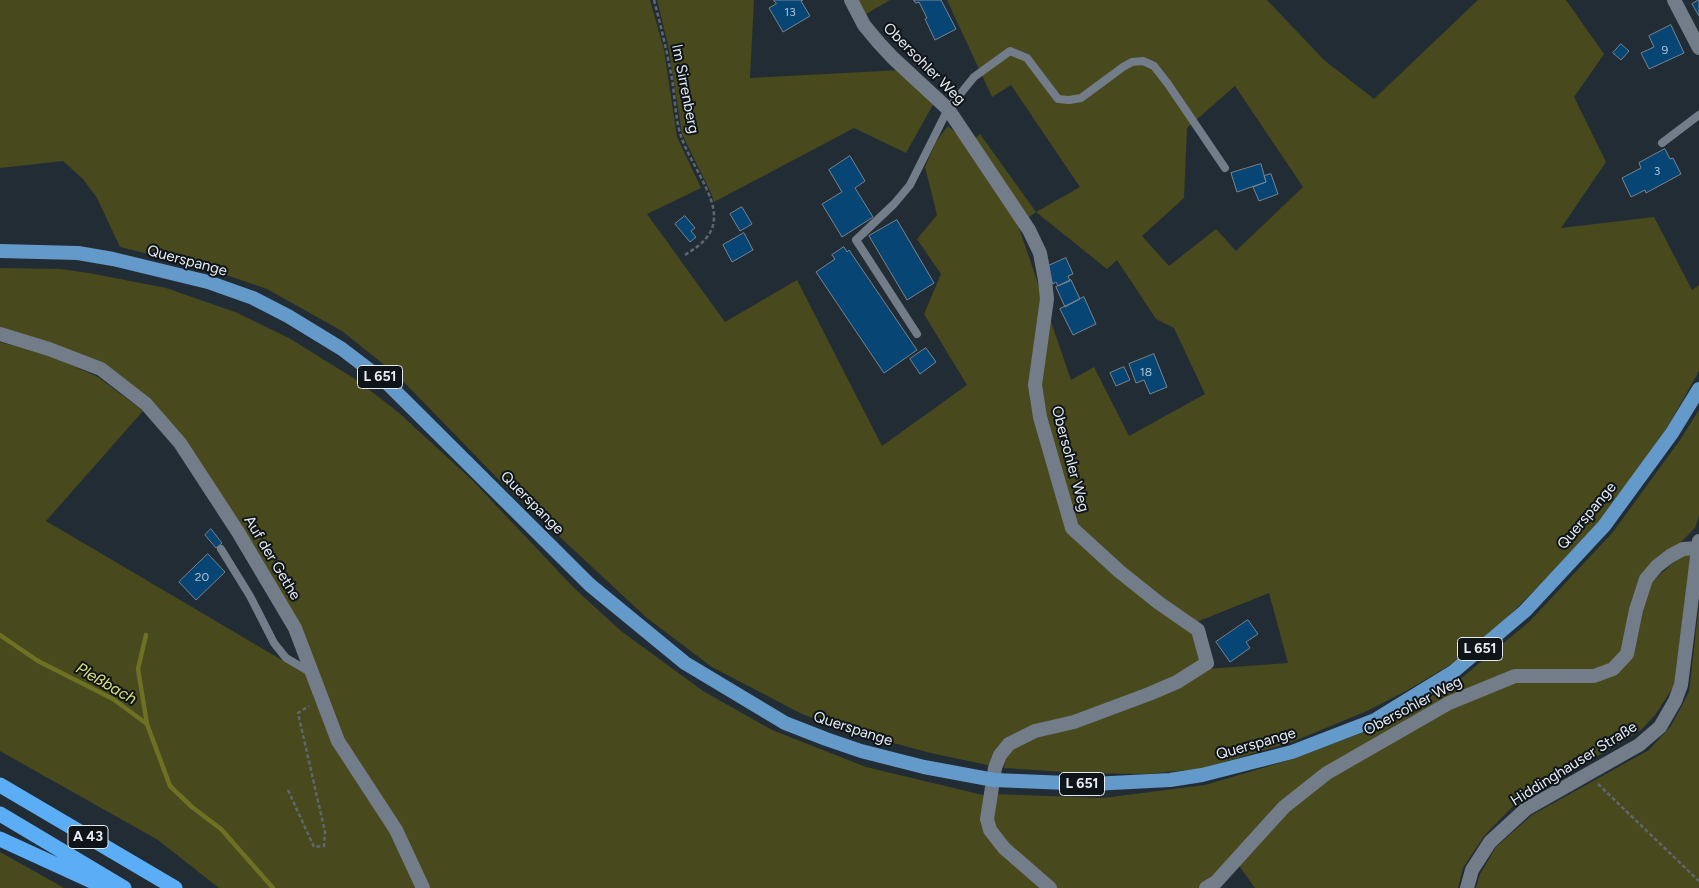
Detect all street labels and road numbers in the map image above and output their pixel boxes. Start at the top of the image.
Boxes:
street label: Obersohler Weg [879,19,969,109]
street label: Im Sirrenberg [668,43,702,135]
street label: Querspange [145,242,229,280]
road number: L 651 [358,366,402,388]
street label: Obersohler Weg [1047,404,1093,514]
street label: Querspange [497,468,567,538]
street label: Querspange [1554,479,1620,553]
street label: Auf der Gethe [240,513,304,603]
road number: L 651 [1458,638,1502,661]
street label: Obersohler Weg [1361,673,1465,739]
street label: Querspange [811,708,895,750]
street label: Hiddinghauser Straße [1508,718,1640,810]
street label: Querspange [1214,724,1298,764]
road number: L 651 [1060,772,1104,796]
road number: A 43 [68,826,108,849]

